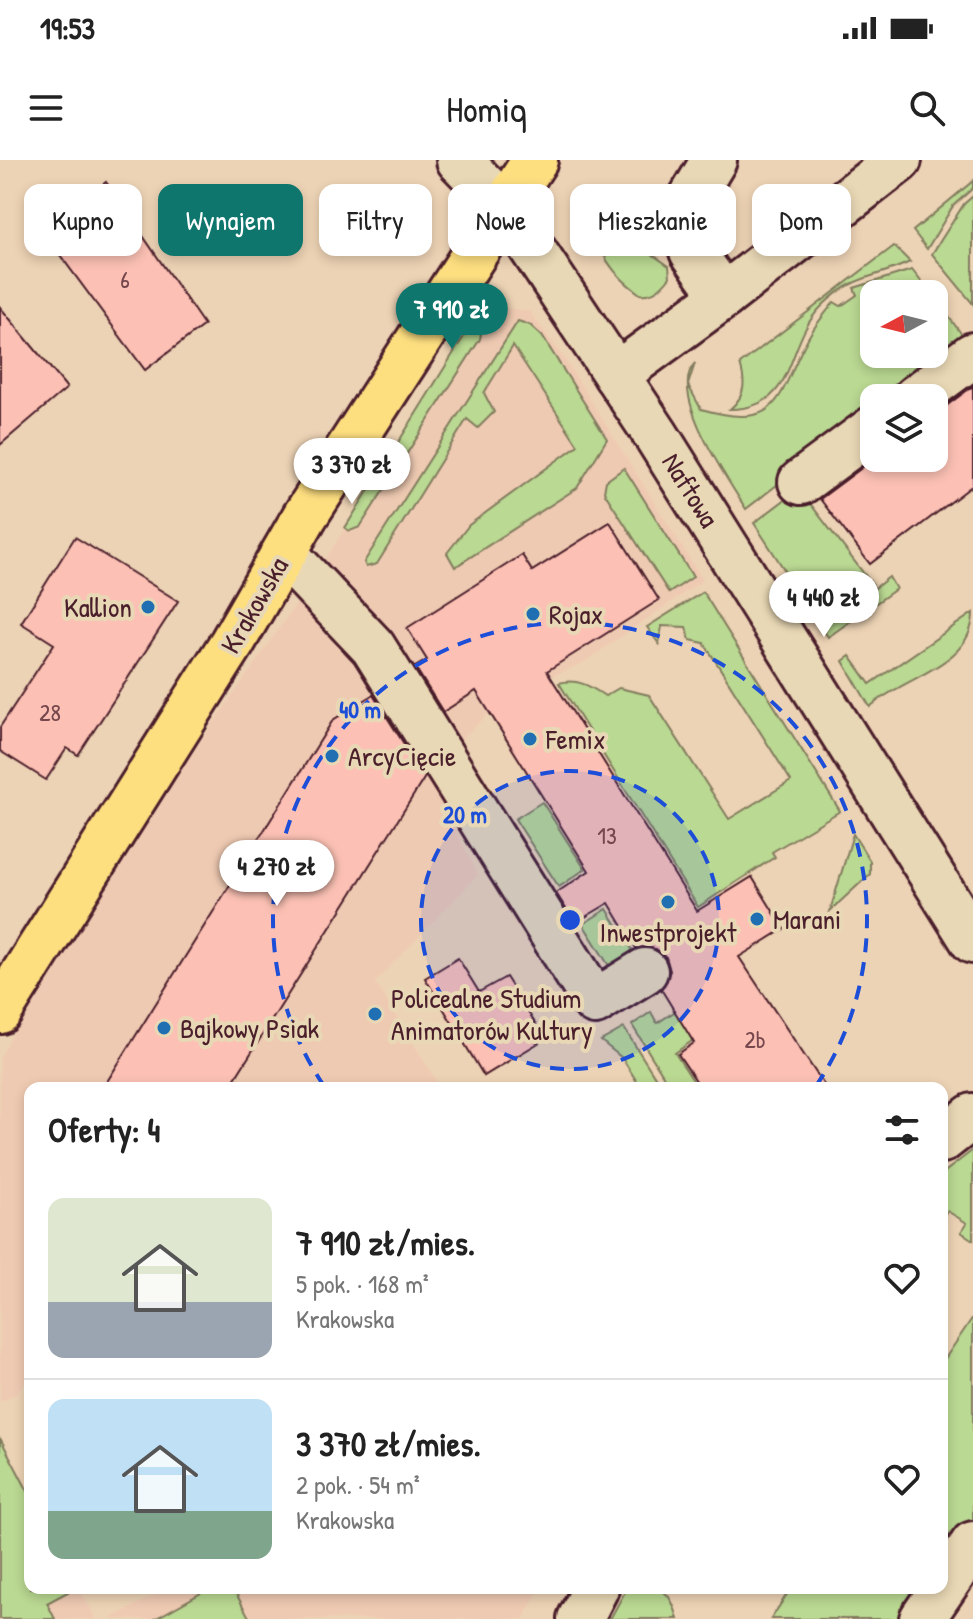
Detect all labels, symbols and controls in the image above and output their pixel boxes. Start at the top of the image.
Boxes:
text: 19:53 [40,8,95,48]
text: Homiq [446,84,527,133]
icon: menu [24,86,68,130]
icon: search [905,86,949,130]
chip: Kupno [24,184,142,256]
chip: Wynajem [158,184,303,256]
chip: Filtry [319,184,432,256]
chip: Nowe [448,184,554,256]
chip: Mieszkanie [570,184,736,256]
chip: Dom [752,184,851,256]
house number: 6 [120,263,130,295]
north arrow [860,280,948,368]
map controls [860,280,948,472]
pin: 7 910 zł [369,283,535,351]
text: 7 910 zł [414,291,490,326]
button: layers [860,384,948,472]
pin: 3 370 zł [269,438,435,506]
text: 3 370 zł [312,446,392,481]
street label: Naftowa [653,446,729,534]
street label: Krakowska [211,550,297,660]
pin: 4 440 zł [741,571,907,639]
text: 4 440 zł [787,579,861,614]
place label: Kallion [64,588,132,626]
place label: Rojax [549,595,603,633]
marker: Kallion [139,598,157,616]
marker: Rojax [524,605,542,623]
text: 40 m [339,693,381,725]
house number: 28 [39,696,61,728]
place label: Femix [545,720,606,758]
marker: Femix [521,730,539,748]
place label: ArcyCięcie [348,737,456,775]
marker: ArcyCięcie [323,747,341,765]
text: 20 m [443,798,487,830]
house number: 13 [597,819,617,851]
pin: 4 270 zł [194,840,360,908]
text: 4 270 zł [237,848,317,883]
marker: Inwestprojekt [659,893,677,911]
place label: Marani [773,900,841,938]
centre of rings [556,906,584,934]
marker: Marani [748,910,766,928]
place label: Inwestprojekt [600,913,737,951]
place label: Policealne Studium Animatorów Kultury [391,979,593,1049]
marker: Policealne Studium Animatorów Kultury [366,1005,384,1023]
place label: Bajkowy Psiak [180,1009,319,1047]
marker: Bajkowy Psiak [155,1019,173,1037]
house number: 2b [744,1023,766,1055]
text: Oferty: 4 [48,1107,160,1153]
icon: filters [880,1108,924,1152]
text: 7 910 zł/mies. [296,1220,475,1266]
icon: home [112,1230,208,1326]
icon: heart [880,1256,924,1300]
text: 5 pok. · 168 m² [296,1266,429,1301]
text: Krakowska [296,1301,394,1336]
text: 3 370 zł/mies. [296,1421,481,1467]
icon: home [112,1431,208,1527]
icon: heart [880,1457,924,1501]
text: 2 pok. · 54 m² [296,1467,420,1502]
text: Krakowska [296,1502,394,1537]

